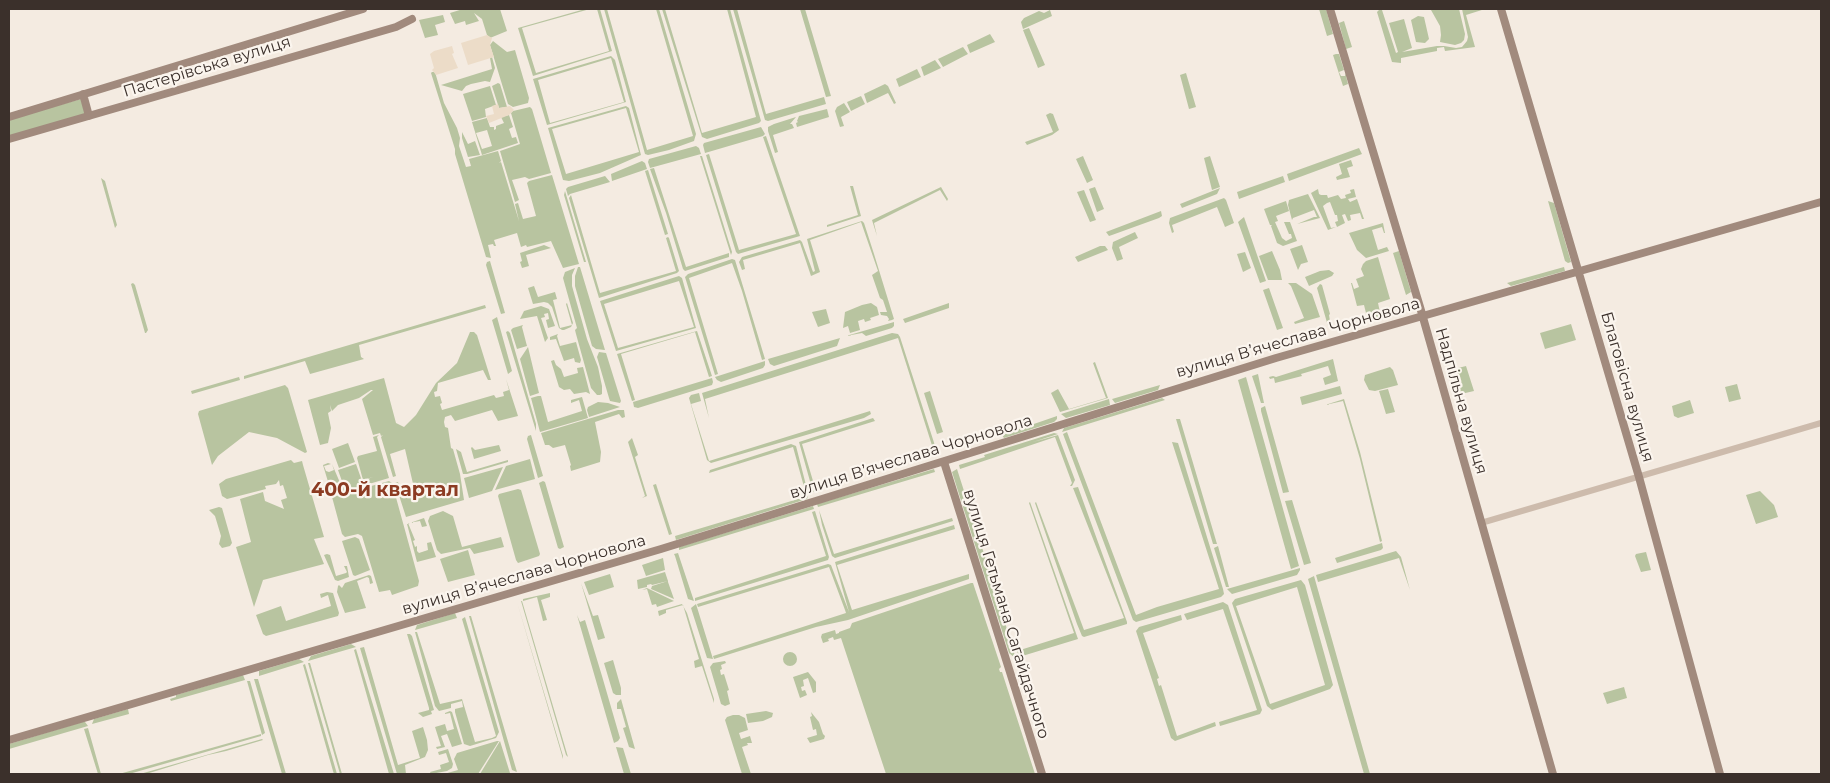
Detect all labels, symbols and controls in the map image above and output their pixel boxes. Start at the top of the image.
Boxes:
street label: Пастерівська вулиця [121,32,293,102]
street label: вулиця Вʼячеслава Чорновола [1174,294,1422,382]
street label: Благовісна вулиця [1596,310,1658,464]
street label: Надпільна вулиця [1431,326,1491,476]
street label: вулиця Вʼячеслава Чорновола [787,411,1035,503]
district label: 400-й квартал [311,479,459,501]
street label: вулиця Гетьмана Сагайдачного [959,487,1053,741]
street label: вулиця Вʼячеслава Чорновола [400,531,648,619]

